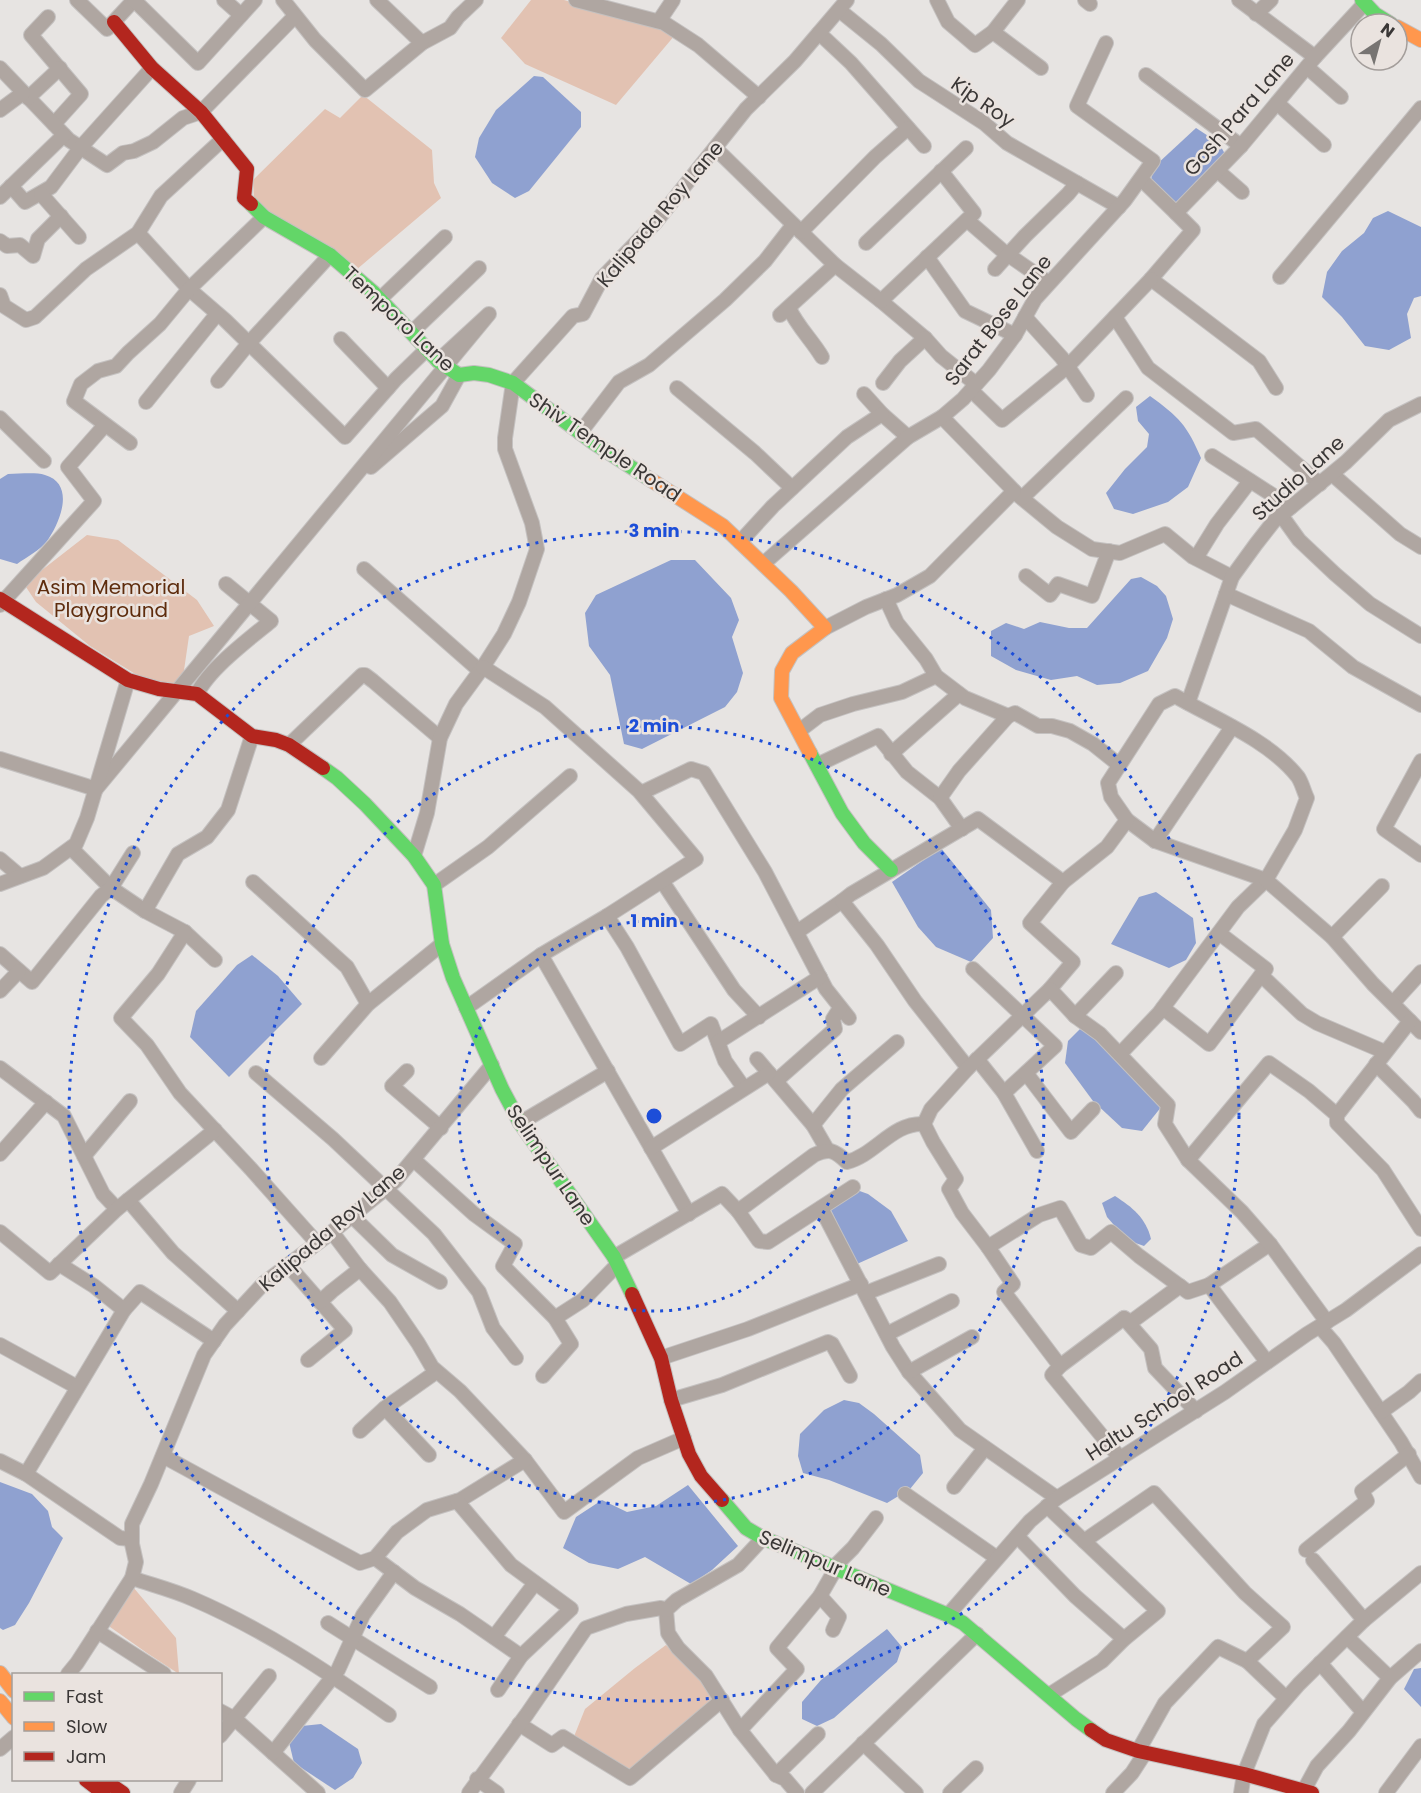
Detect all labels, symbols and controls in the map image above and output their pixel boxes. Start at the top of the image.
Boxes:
north arrow [1349,12,1409,72]
text: N [1376,17,1399,43]
street label: Gosh Para Lane [1177,46,1301,182]
street label: Kip Roy [945,70,1021,134]
street label: Kalipada Roy Lane [590,135,730,293]
street label: Sarat Bose Lane [938,249,1058,391]
street label: Temporo Lane [337,260,461,378]
street label: Shiv Temple Road [523,386,687,508]
street label: Studio Lane [1246,429,1350,527]
text: 3 min [628,518,680,543]
park label: Asim Memorial Playground [37,573,185,624]
text: 2 min [629,713,679,738]
text: 1 min [630,908,678,933]
street label: Selimpur Lane [500,1099,602,1231]
centre of rings [644,1106,664,1126]
street label: Kalipada Roy Lane [253,1158,411,1298]
street label: Haltu School Road [1080,1345,1248,1467]
street label: Selimpur Lane [755,1523,895,1603]
legend [12,1673,222,1781]
text: Fast [66,1684,103,1709]
text: Slow [66,1714,108,1739]
text: Jam [66,1744,106,1769]

